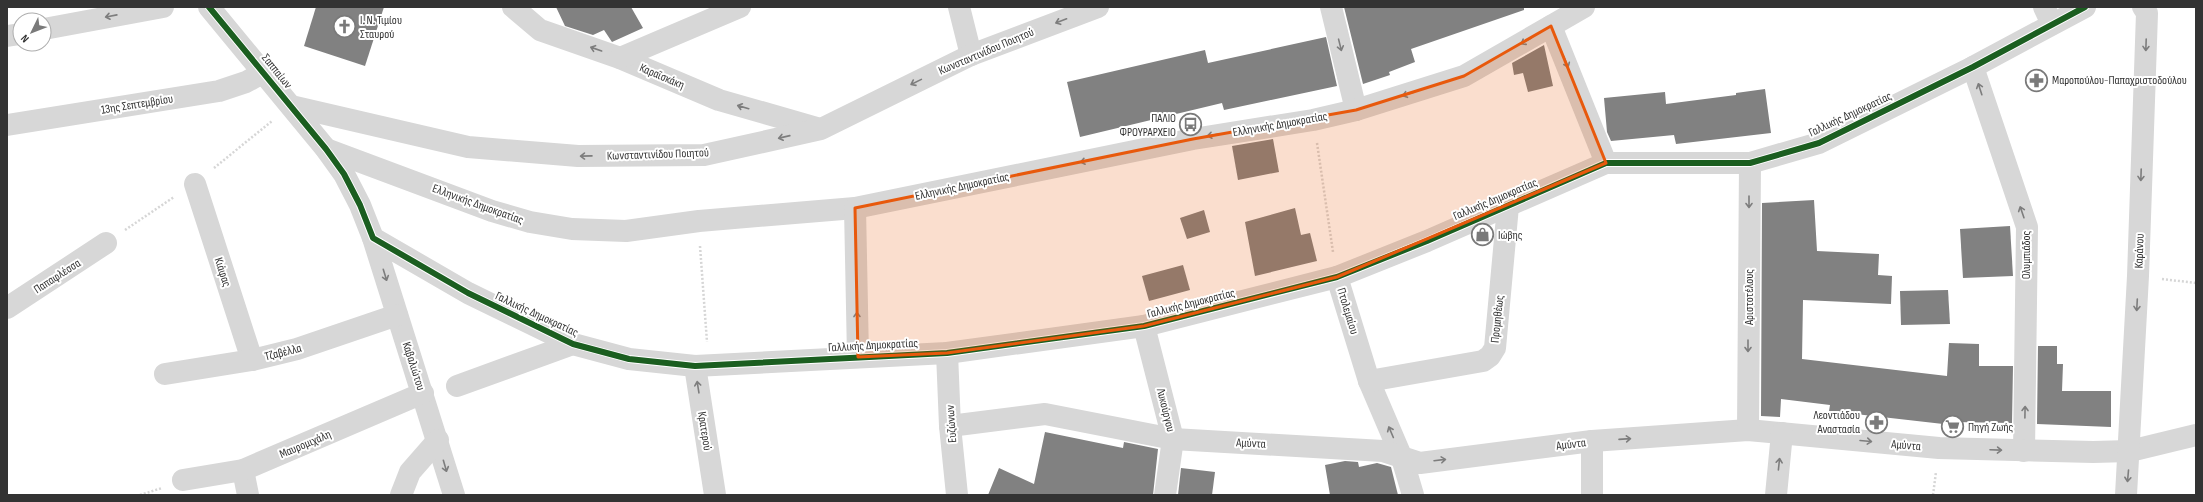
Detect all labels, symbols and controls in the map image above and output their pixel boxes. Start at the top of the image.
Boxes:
north arrow [12,12,52,52]
one-way arrow [105,12,118,20]
place label: Ι. Ν. Τιμίου Σταυρού [360,13,402,42]
church icon: Ι. Ν. Τιμίου Σταυρού [331,14,357,40]
one-way arrow [1056,17,1068,25]
street label: Κωνσταντινίδου Ποιητού [936,25,1036,78]
text: N [18,32,32,45]
one-way arrow [1520,37,1532,45]
one-way arrow [1337,38,1344,51]
one-way arrow [2142,38,2150,51]
one-way arrow [590,45,602,53]
street label: Σαππαίων [258,51,295,92]
one-way arrow [1562,56,1570,68]
street label: Καραϊσκάκη [637,60,687,93]
pharmacy icon: Μαροπούλου-Παπαχριστοδούλου [2023,67,2049,93]
place label: Μαροπούλου-Παπαχριστοδούλου [2052,73,2187,88]
one-way arrow [910,79,922,86]
one-way arrow [1976,83,1983,96]
street label: Γαλλικής Δημοκρατίας [1806,89,1894,140]
street label: 13ης Σεπτεμβρίου [100,91,174,118]
one-way arrow [1402,91,1415,98]
one-way arrow [736,103,749,110]
street label: Ελληνικής Δημοκρατίας [1232,109,1329,140]
place label: ΠΑΛΙΟ ΦΡΟΥΡΑΡΧΕΙΟ [1120,111,1176,140]
bus stop icon: ΠΑΛΙΟ ΦΡΟΥΡΑΡΧΕΙΟ [1178,112,1204,138]
one-way arrow [1207,131,1220,139]
one-way arrow [777,134,790,142]
street label: Κωνσταντινίδου Ποιητού [607,145,709,164]
one-way arrow [580,152,593,160]
one-way arrow [1079,157,1092,165]
one-way arrow [2138,168,2145,181]
street label: Ελληνικής Δημοκρατίας [914,169,1011,204]
street label: Γαλλικής Δημοκρατίας [1451,175,1540,224]
street label: Ελληνικής Δημοκρατίας [430,181,526,228]
one-way arrow [1746,195,1753,208]
one-way arrow [2018,206,2025,219]
shop icon: Ιώβης [1469,222,1495,248]
place label: Ιώβης [1498,228,1523,243]
street label: Ολυμπιάδος [2019,231,2034,279]
street label: Καράνου [2131,233,2148,269]
street label: Παπαφλέσσα [31,256,84,297]
street label: Κιάφας [211,256,234,289]
one-way arrow [382,269,389,282]
street label: Αριστοτέλους [1742,269,1757,326]
street label: Γαλλικής Δημοκρατίας [1146,285,1237,322]
street label: Πτολεμαίου [1333,286,1362,336]
street label: Γαλλικής Δημοκρατίας [493,289,581,340]
street label: Προμηθέως [1488,294,1507,344]
one-way arrow [2133,298,2140,311]
one-way arrow [853,312,861,325]
street label: Γαλλικής Δημοκρατίας [828,336,919,355]
one-way arrow [1745,339,1752,352]
street label: Καβαλιώτου [399,340,428,392]
street label: Τζαβέλλα [263,341,303,364]
one-way arrow [694,381,702,394]
street label: Λυκούργου [1153,386,1178,433]
street label: Ευζώνων [943,404,960,443]
one-way arrow [2021,406,2029,419]
place label: Λεοντιάδου Αναστασία [1812,408,1860,437]
pharmacy icon: Λεοντιάδου Αναστασία [1863,409,1889,435]
street label: Κρατερού [694,410,715,452]
supermarket icon: Πηγή Ζωής [1939,414,1965,440]
place label: Πηγή Ζωής [1968,420,2014,435]
one-way arrow [1387,426,1394,438]
street label: Μαυρομιχάλη [277,427,333,462]
street label: Αμύντα [1235,435,1266,452]
street label: Αμύντα [1554,435,1587,454]
one-way arrow [1618,435,1631,442]
one-way arrow [1859,437,1872,445]
street label: Αμύντα [1890,437,1921,454]
one-way arrow [1989,446,2002,453]
one-way arrow [1433,457,1446,464]
one-way arrow [1775,458,1783,471]
one-way arrow [442,459,449,472]
one-way arrow [2124,470,2131,483]

